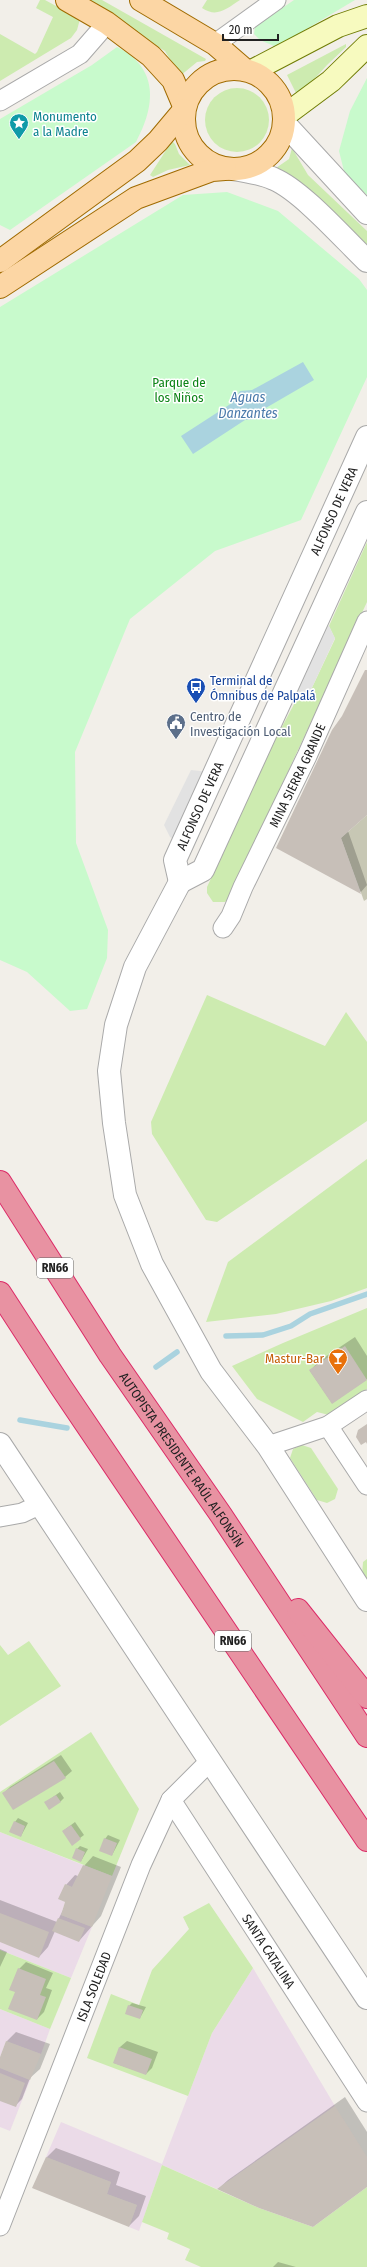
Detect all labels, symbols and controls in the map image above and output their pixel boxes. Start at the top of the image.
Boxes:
scale bar [223,16,278,42]
text: 20 m [229,23,253,37]
place label: Monumento a la Madre [33,109,97,139]
place icon: Monumento a la Madre [8,112,30,140]
park label: Parque de los Niños [152,375,206,405]
water label: Aguas Danzantes [218,389,278,422]
street label: ALFONSO DE VERA [307,464,361,558]
place label: Terminal de Ómnibus de Palpalá [210,673,316,703]
bus stop icon: Terminal de Ómnibus de Palpalá [185,676,207,704]
place label: Centro de Investigación Local [190,709,291,739]
public building icon: Centro de Investigación Local [165,712,187,740]
street label: MINA SIERRA GRANDE [266,721,329,830]
street label: ALFONSO DE VERA [174,759,227,853]
road number: RN66 [37,1258,73,1278]
bar icon: Mastur-Bar [327,1347,349,1375]
place label: Mastur-Bar [265,1351,324,1366]
street label: AUTOPISTA PRESIDENTE RAÚL ALFONSÍN [116,1370,247,1550]
road number: RN66 [215,1631,251,1651]
street label: SANTA CATALINA [239,1911,298,1991]
street label: ISLA SOLEDAD [74,1950,114,2024]

